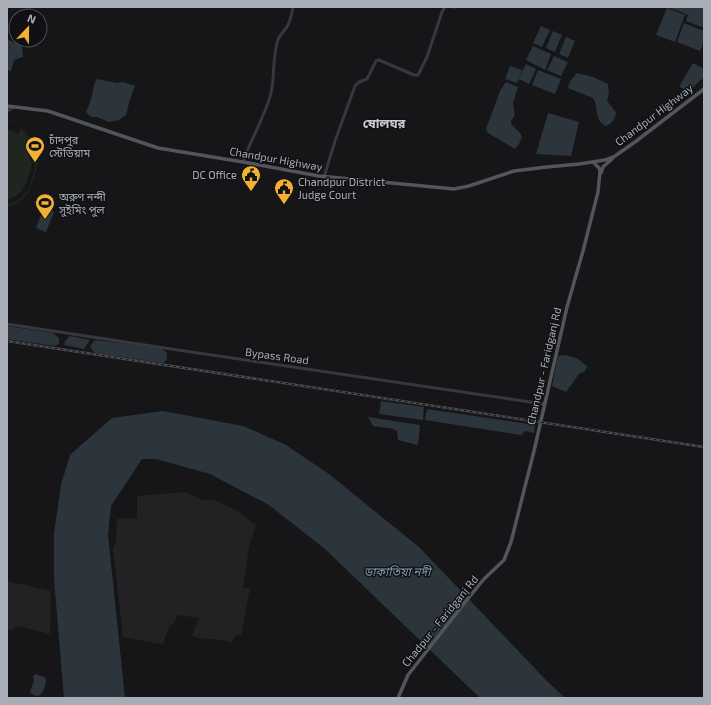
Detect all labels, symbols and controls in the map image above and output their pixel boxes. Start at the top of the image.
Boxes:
north arrow [8,8,48,48]
text: N [26,11,38,26]
street label: Chandpur Highway [612,81,695,148]
district label: ষোলঘর [363,115,406,131]
place label: চাঁদপুর স্টেডিয়াম [48,133,90,159]
sports icon: চাঁদপুর স্টেডিয়াম [24,135,46,163]
street label: Chandpur Highway [229,144,324,173]
public building icon: DC Office [240,164,262,192]
place label: DC Office [192,168,237,181]
place label: Chandpur District Judge Court [298,175,385,201]
public building icon: Chandpur District Judge Court [273,177,295,205]
place label: অরুণ নন্দী সুইমিং পুল [58,190,107,217]
sports icon: অরুণ নন্দী সুইমিং পুল [34,192,56,220]
street label: Chandpur - Faridganj Rd [524,306,564,426]
street label: Bypass Road [244,345,310,366]
water label: ডাকাতিয়া নদী [364,564,433,578]
street label: Chadpur - Faridganj Rd [399,572,481,670]

